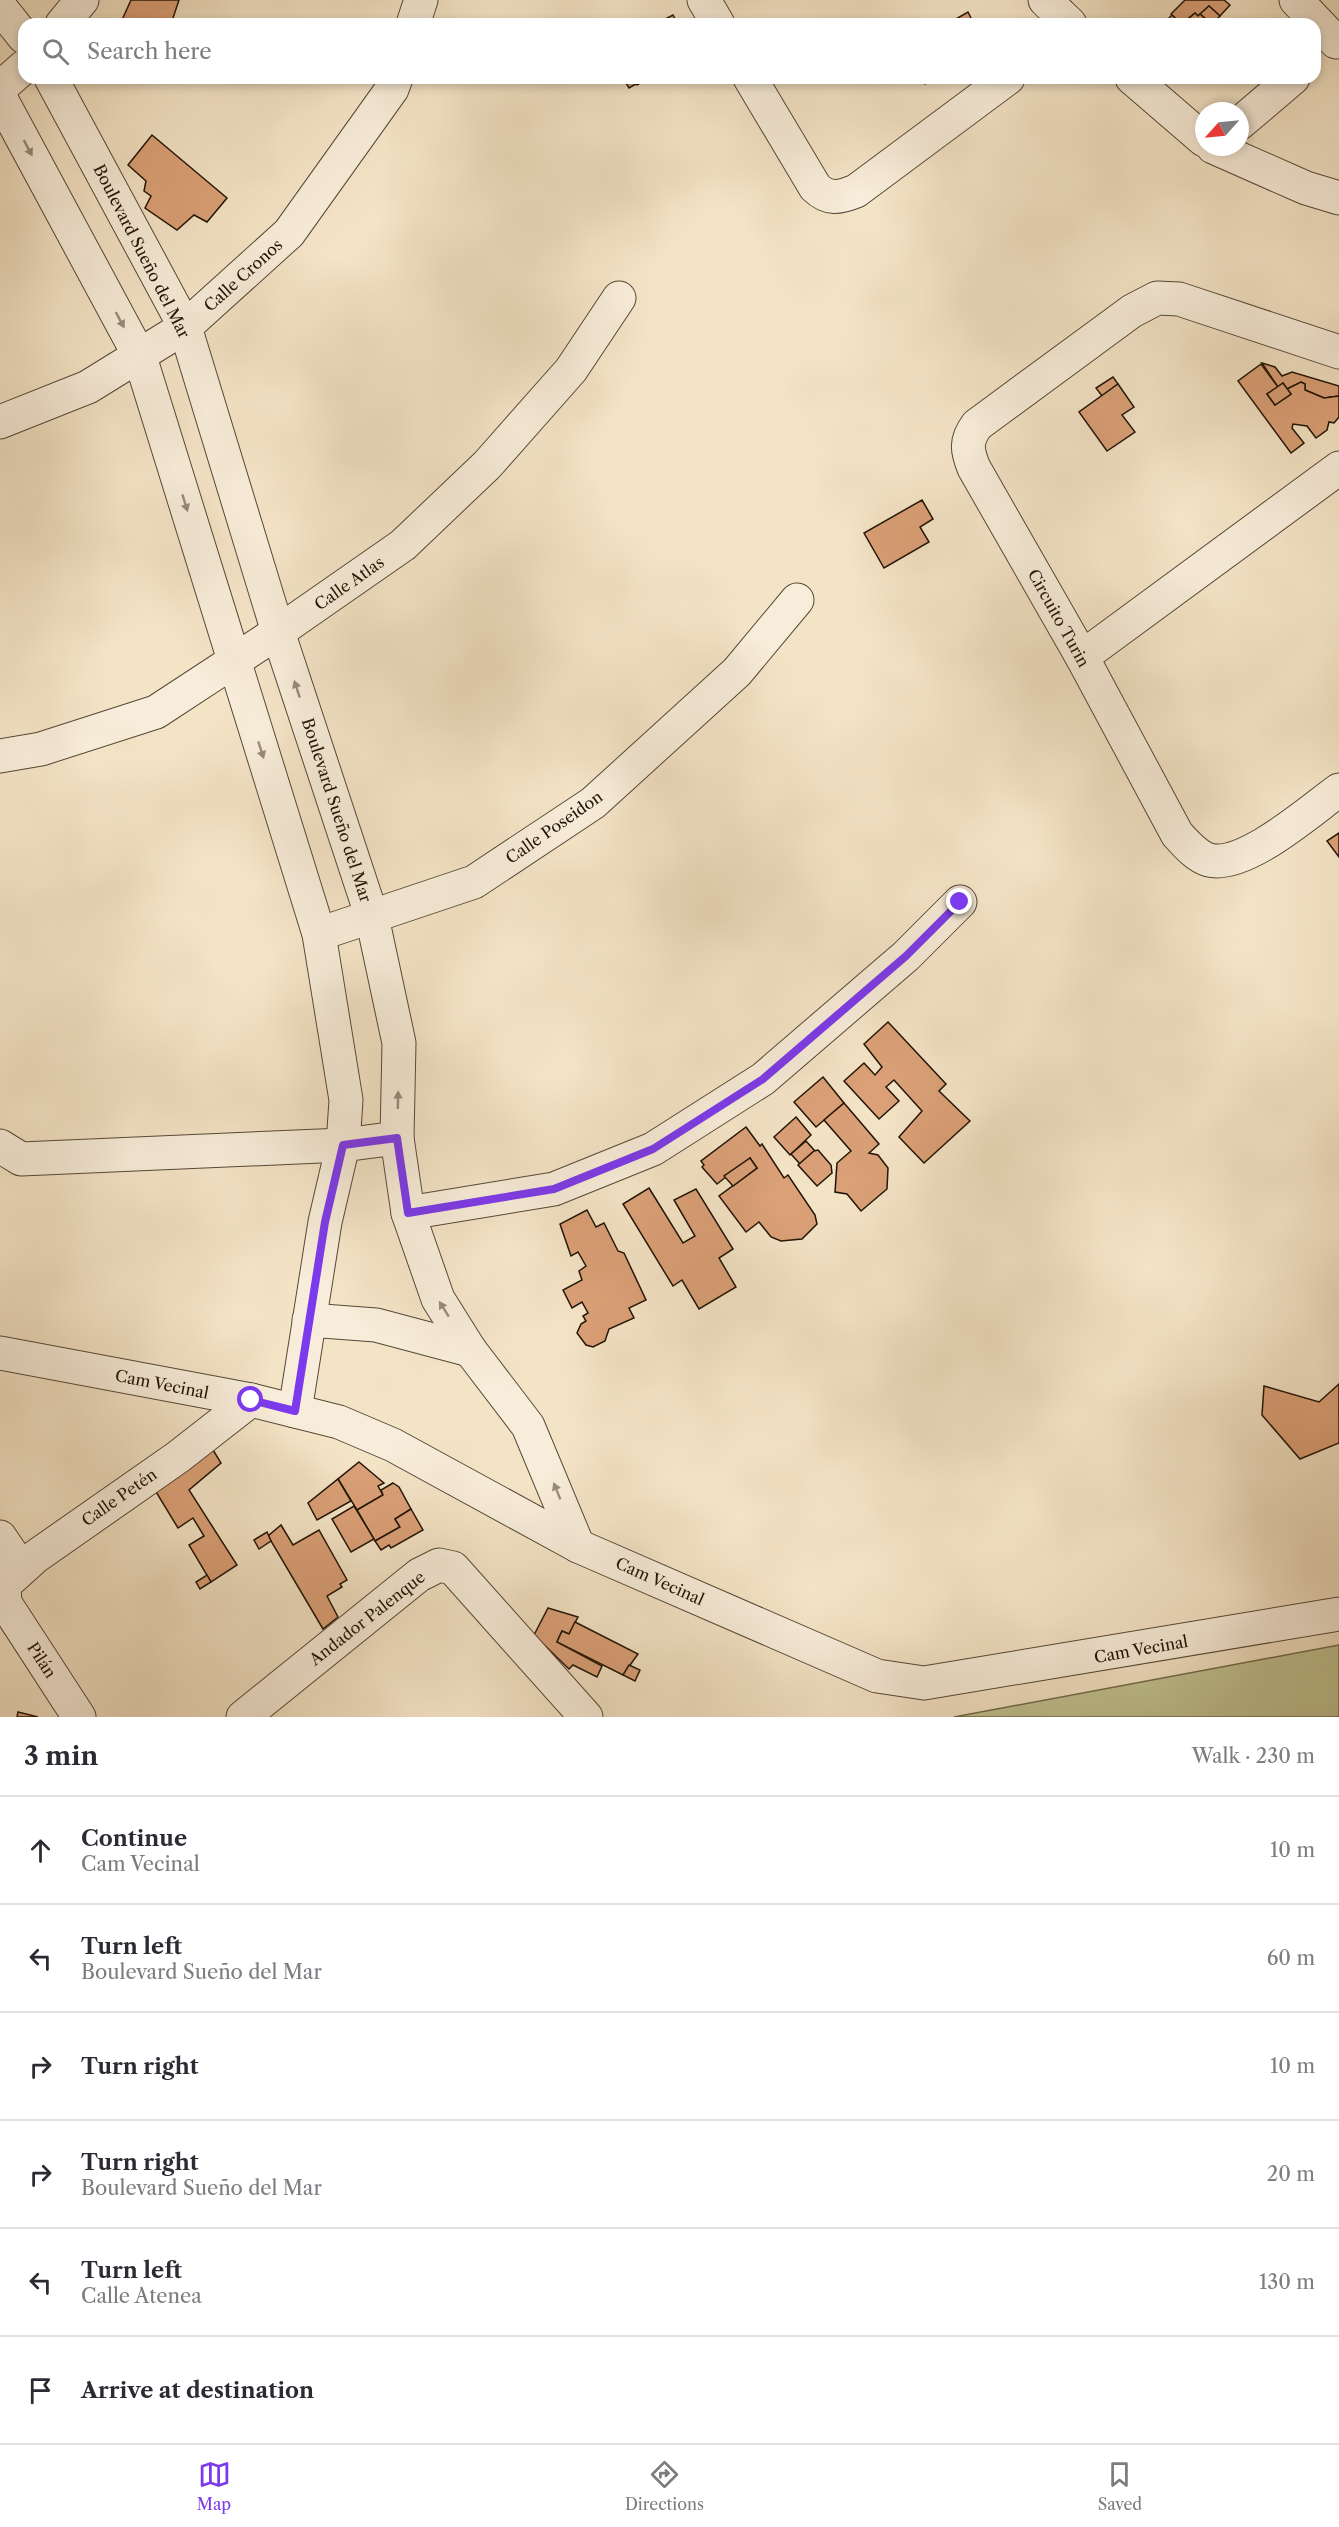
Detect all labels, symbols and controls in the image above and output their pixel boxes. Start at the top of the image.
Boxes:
search box [18,18,1321,84]
icon: search [39,35,72,68]
text: Search here [87,38,212,65]
north arrow [1195,102,1249,156]
one-way arrow [23,140,33,157]
street label: Boulevard Sueño del Mar [89,161,195,342]
street label: Calle Cronos [200,234,286,316]
one-way arrow [115,312,125,329]
one-way arrow [181,494,190,512]
street label: Calle Atlas [310,552,388,614]
street label: Circuito Turin [1024,565,1094,671]
one-way arrow [292,680,301,698]
street label: Boulevard Sueño del Mar [298,715,376,905]
one-way arrow [257,741,266,759]
street label: Calle Poseidon [502,786,606,868]
route end [946,888,972,914]
one-way arrow [393,1091,402,1110]
one-way arrow [438,1301,449,1317]
street label: Cam Vecinal [114,1365,211,1403]
route start [237,1386,263,1412]
street label: Calle Petén [78,1464,160,1530]
one-way arrow [552,1482,562,1500]
street label: Cam Vecinal [613,1553,708,1610]
street label: Andador Palenque [304,1567,429,1670]
street label: Cam Vecinal [1093,1631,1190,1667]
street label: Pilán [23,1638,61,1682]
text: 3 min [24,1740,98,1772]
text: Walk · 230 m [1192,1744,1315,1768]
text: Continue [81,1825,187,1852]
icon: ahead [24,1834,57,1867]
text: 10 m [1270,1838,1315,1862]
text: Cam Vecinal [81,1852,200,1876]
text: Turn left [81,1933,182,1960]
icon: left [24,1942,57,1975]
text: 60 m [1267,1946,1315,1970]
text: Boulevard Sueño del Mar [81,1960,322,1984]
icon: right [24,2050,57,2083]
text: Turn right [81,2053,199,2080]
text: 10 m [1270,2054,1315,2078]
text: Turn right [81,2149,199,2176]
icon: right [24,2158,57,2191]
text: 20 m [1267,2162,1315,2186]
text: Boulevard Sueño del Mar [81,2176,322,2200]
text: Turn left [81,2257,182,2284]
icon: left [24,2266,57,2299]
text: 130 m [1259,2270,1315,2294]
text: Calle Atenea [81,2284,202,2308]
icon: arrive [24,2374,57,2407]
text: Arrive at destination [81,2377,314,2404]
tab: Map [197,2458,231,2514]
tab: Directions [625,2458,704,2514]
tab: Saved [1098,2458,1142,2514]

